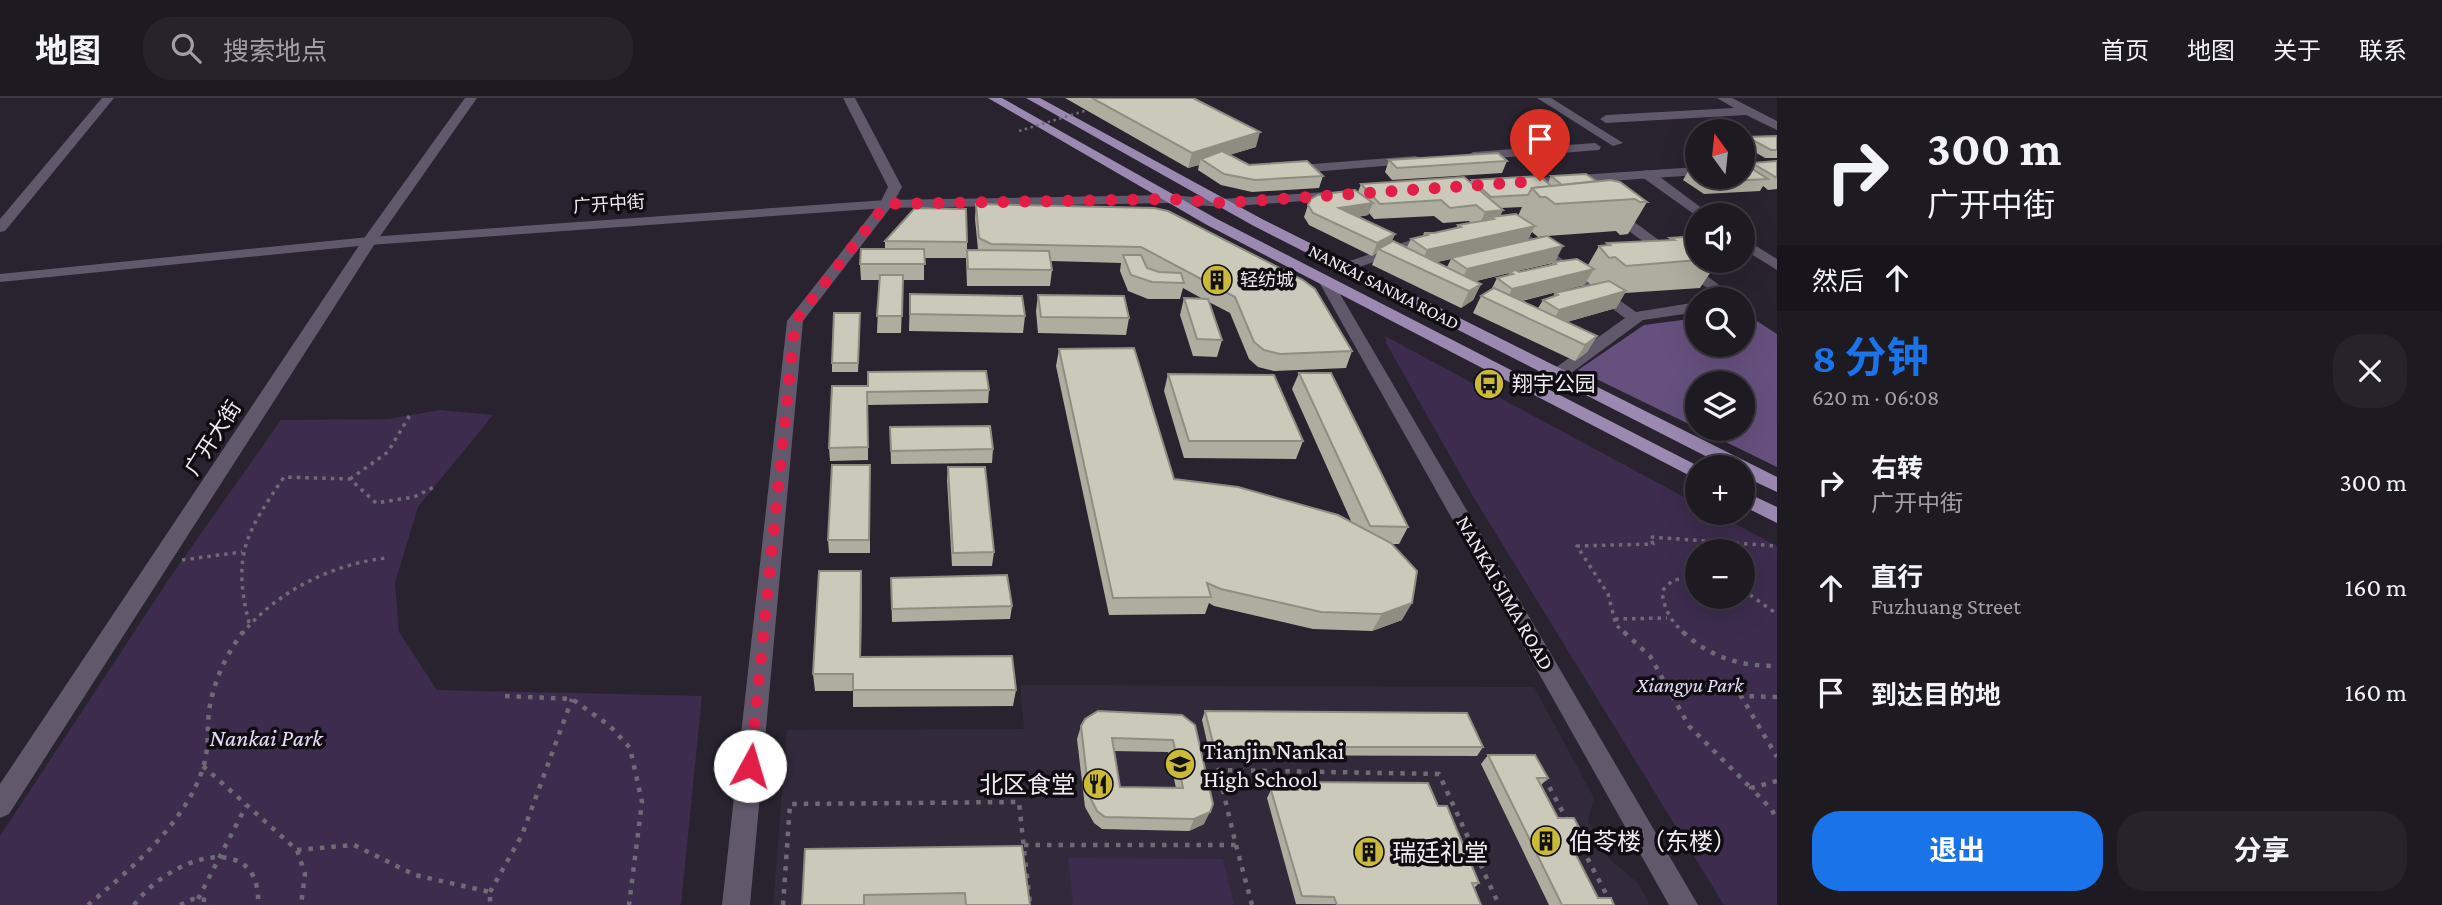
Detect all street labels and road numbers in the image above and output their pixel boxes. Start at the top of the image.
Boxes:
street label: 广开中街 [572,192,646,216]
street label: NANKAI SANMA ROAD [1306,240,1462,334]
street label: 广开大街 [180,396,246,480]
street label: NANKAI SIMA ROAD [1451,512,1559,674]

